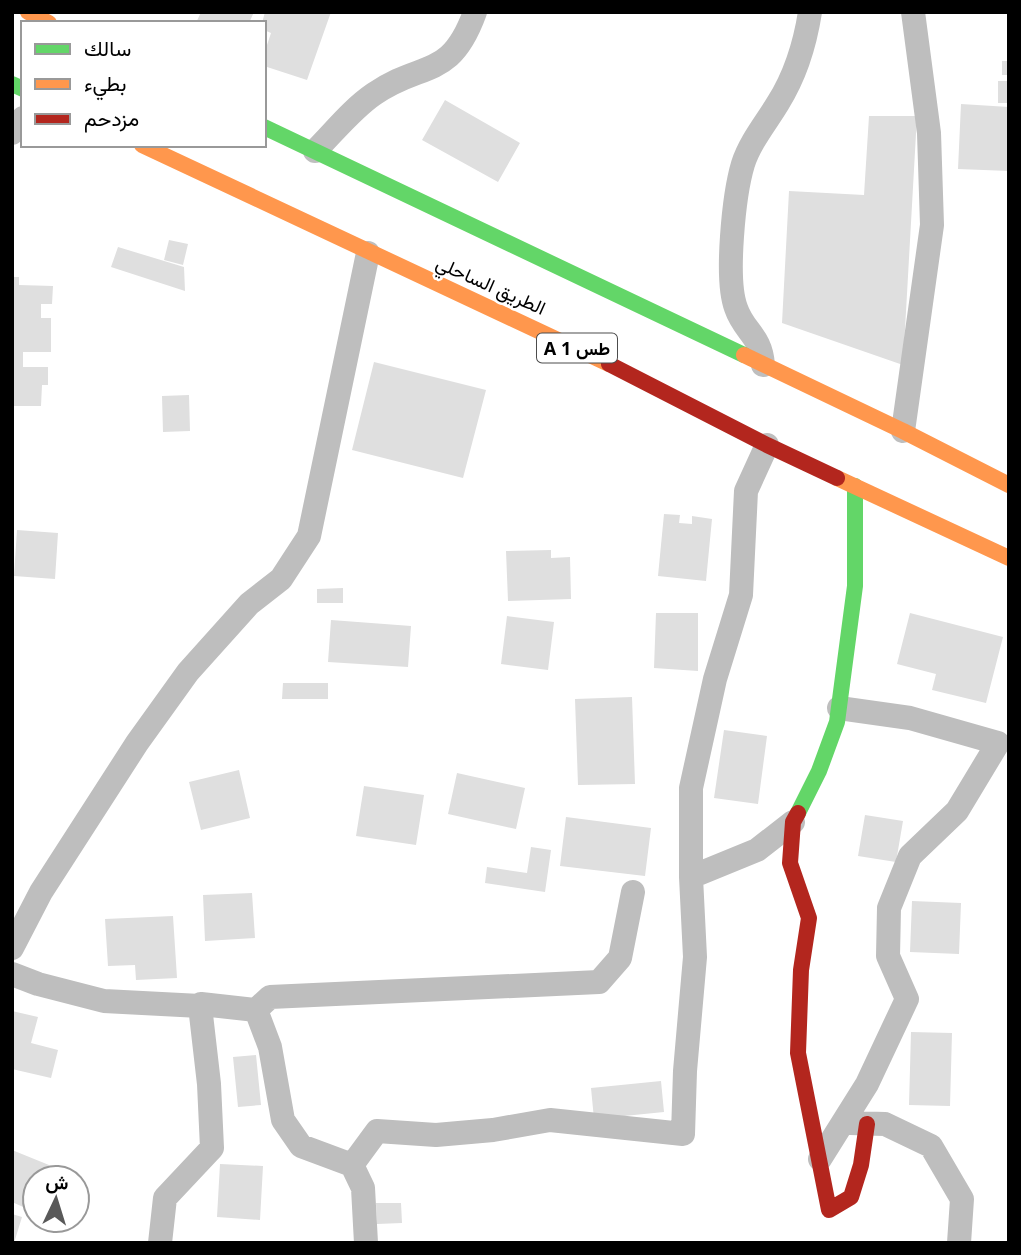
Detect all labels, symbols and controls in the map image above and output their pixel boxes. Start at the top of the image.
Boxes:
legend [21,21,266,147]
text: سالك [84,34,131,62]
text: بطيء [84,69,127,101]
text: مزدحم [84,104,139,133]
street label: الطريق الساحلي [431,249,550,324]
road number: A 1 طس [537,334,617,362]
north arrow [21,1164,91,1234]
text: ش [45,1168,70,1196]

